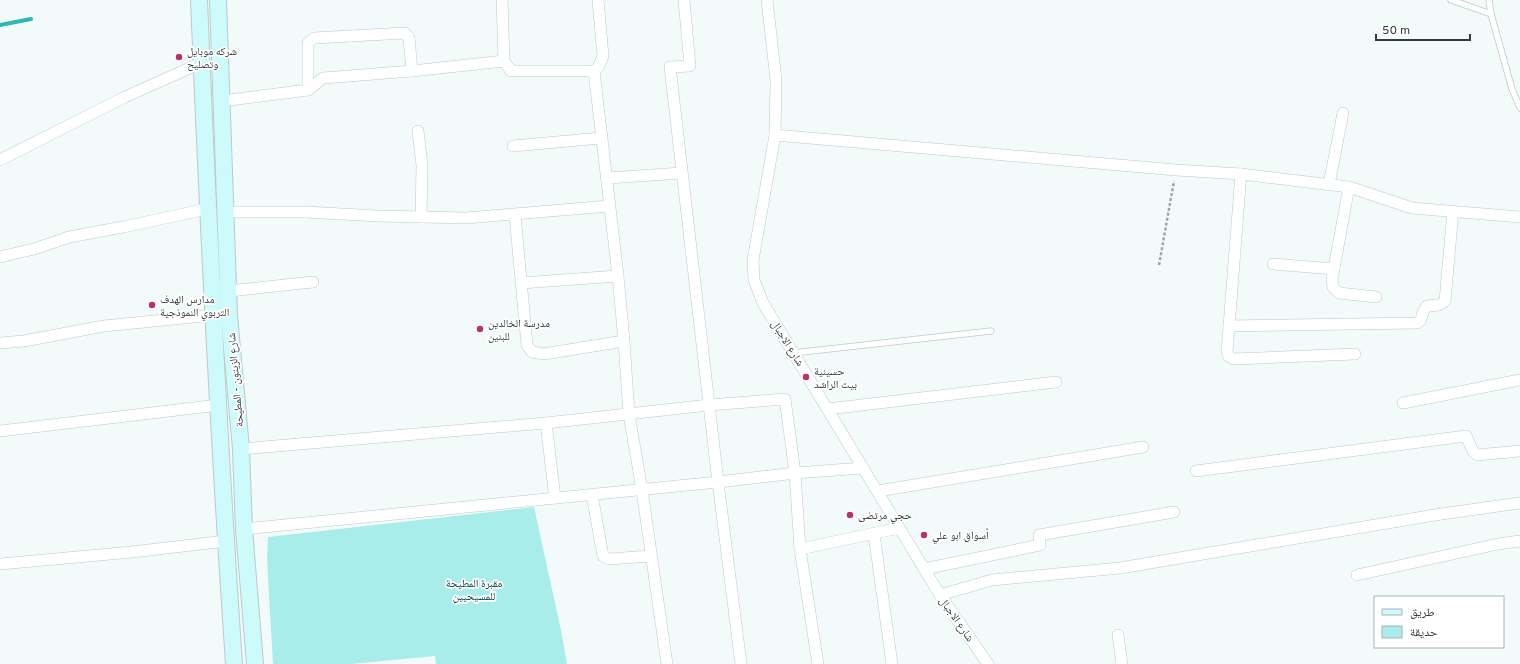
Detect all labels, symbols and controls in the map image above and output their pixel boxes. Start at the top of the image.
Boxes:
scale bar [1376,16,1470,42]
text: 50 m [1382,23,1410,39]
place label: شركه موبايل وتصليح [187,45,237,72]
marker: شركه موبايل وتصليح [174,52,184,62]
place label: مدارس الهدف التربوي النموذجية [160,293,229,321]
marker: مدارس الهدف التربوي النموذجية [147,300,157,310]
place label: مدرسة الخالدين للبنين [488,317,550,344]
street label: شارع الاجبال [768,318,807,369]
marker: مدرسة الخالدين للبنين [475,324,485,334]
street label: شارع الزيتون - المطيحة [225,332,247,428]
place label: حسينية بيت الراشد [814,365,857,392]
marker: حسينية بيت الراشد [801,372,811,382]
place label: حجي مرتضى [858,509,912,524]
marker: حجي مرتضى [845,510,855,520]
place label: أسواق ابو علي [932,528,989,544]
marker: أسواق ابو علي [919,530,929,540]
park label: مقبرة المطيحة للمسيحيين [446,577,502,604]
street label: شارع الاجبال [936,595,977,645]
legend [1374,596,1504,648]
text: طريق [1410,605,1435,621]
text: حديقة [1410,625,1438,641]

